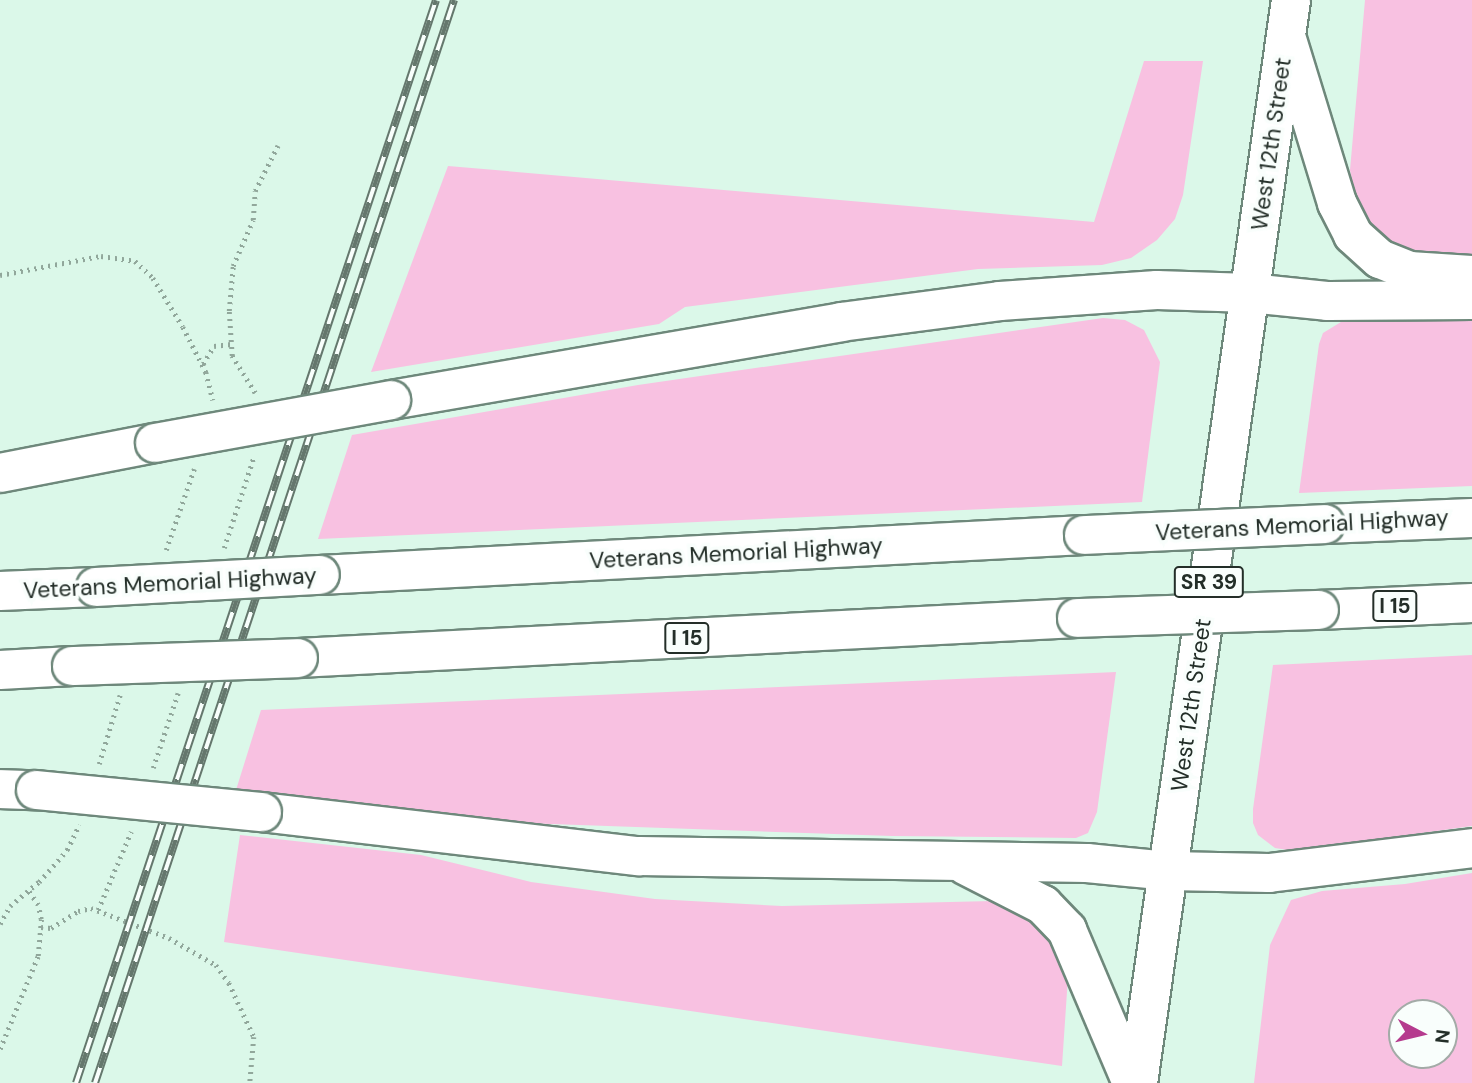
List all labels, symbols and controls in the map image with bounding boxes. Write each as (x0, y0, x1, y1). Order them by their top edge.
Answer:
street label: West 12th Street (1245, 56, 1297, 232)
street label: Veterans Memorial Highway (1155, 504, 1449, 546)
street label: Veterans Memorial Highway (589, 532, 883, 574)
street label: Veterans Memorial Highway (23, 562, 317, 604)
road number: SR 39 (1172, 564, 1246, 600)
road number: I 15 (1372, 588, 1418, 624)
street label: West 12th Street (1165, 617, 1217, 793)
road number: I 15 (664, 620, 710, 656)
north arrow (1388, 999, 1458, 1069)
text: N (1429, 1028, 1456, 1045)

